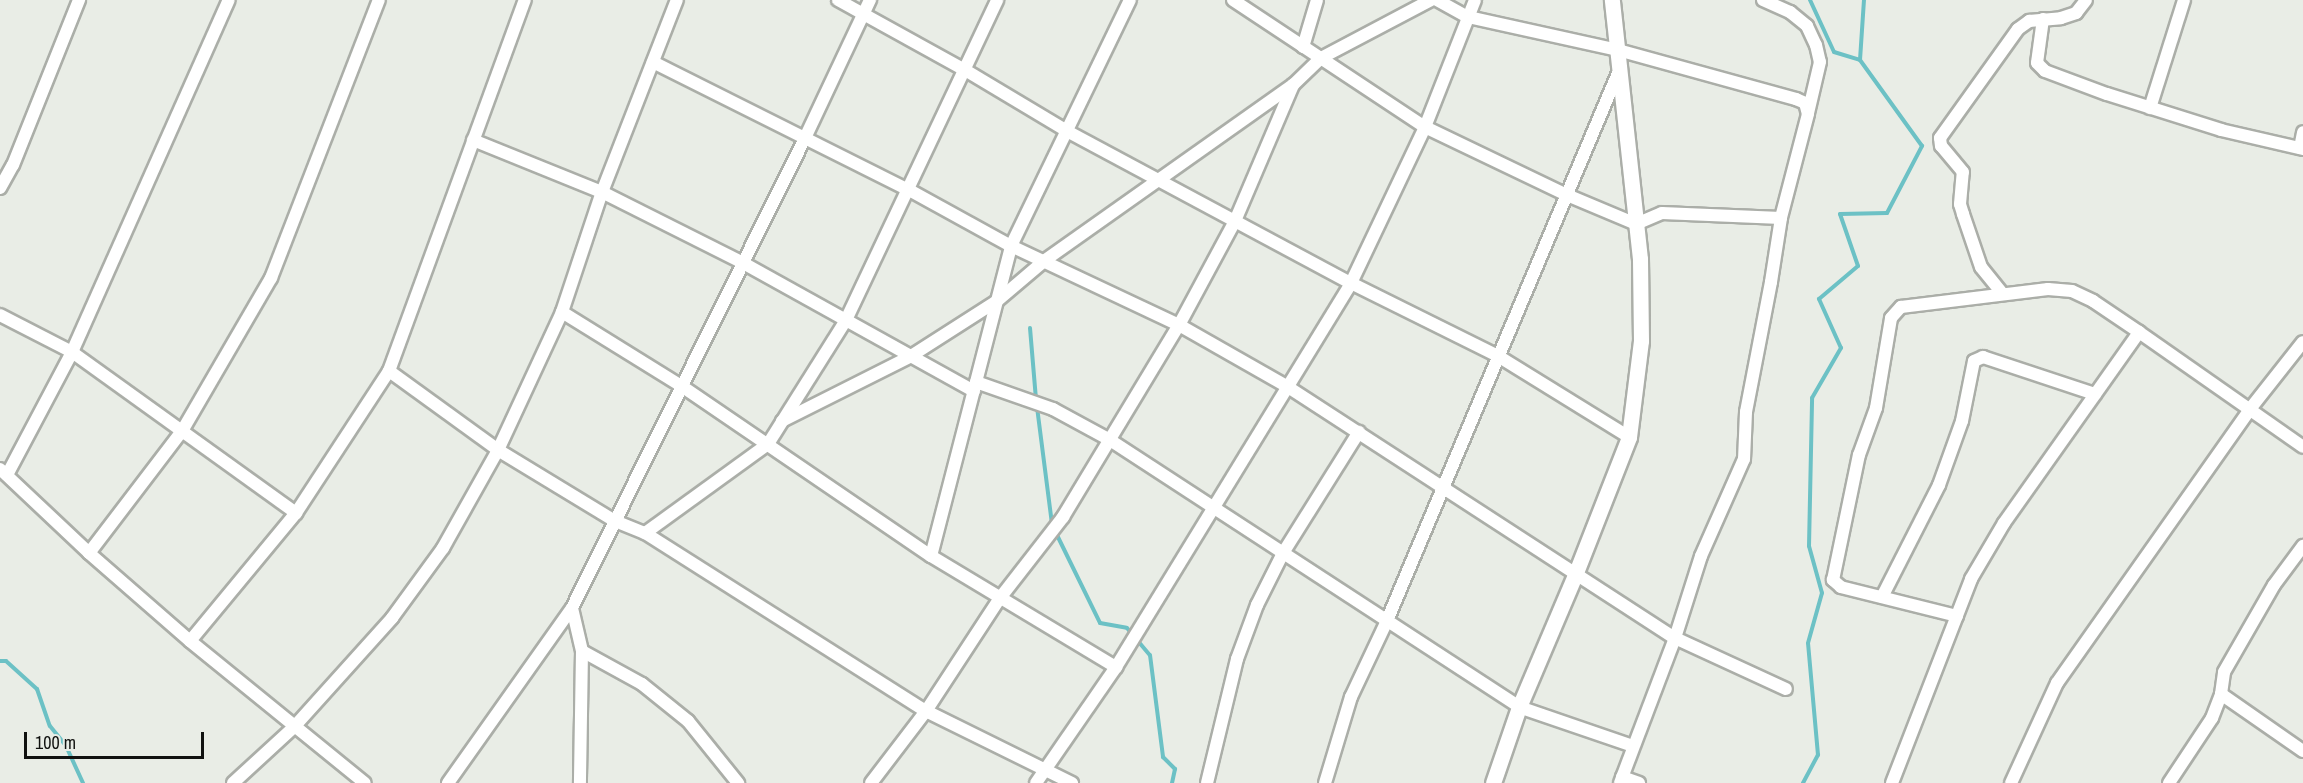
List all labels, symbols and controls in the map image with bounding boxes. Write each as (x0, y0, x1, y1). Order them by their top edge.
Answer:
scale bar (27, 720, 207, 758)
text: 100 m (35, 730, 76, 755)

